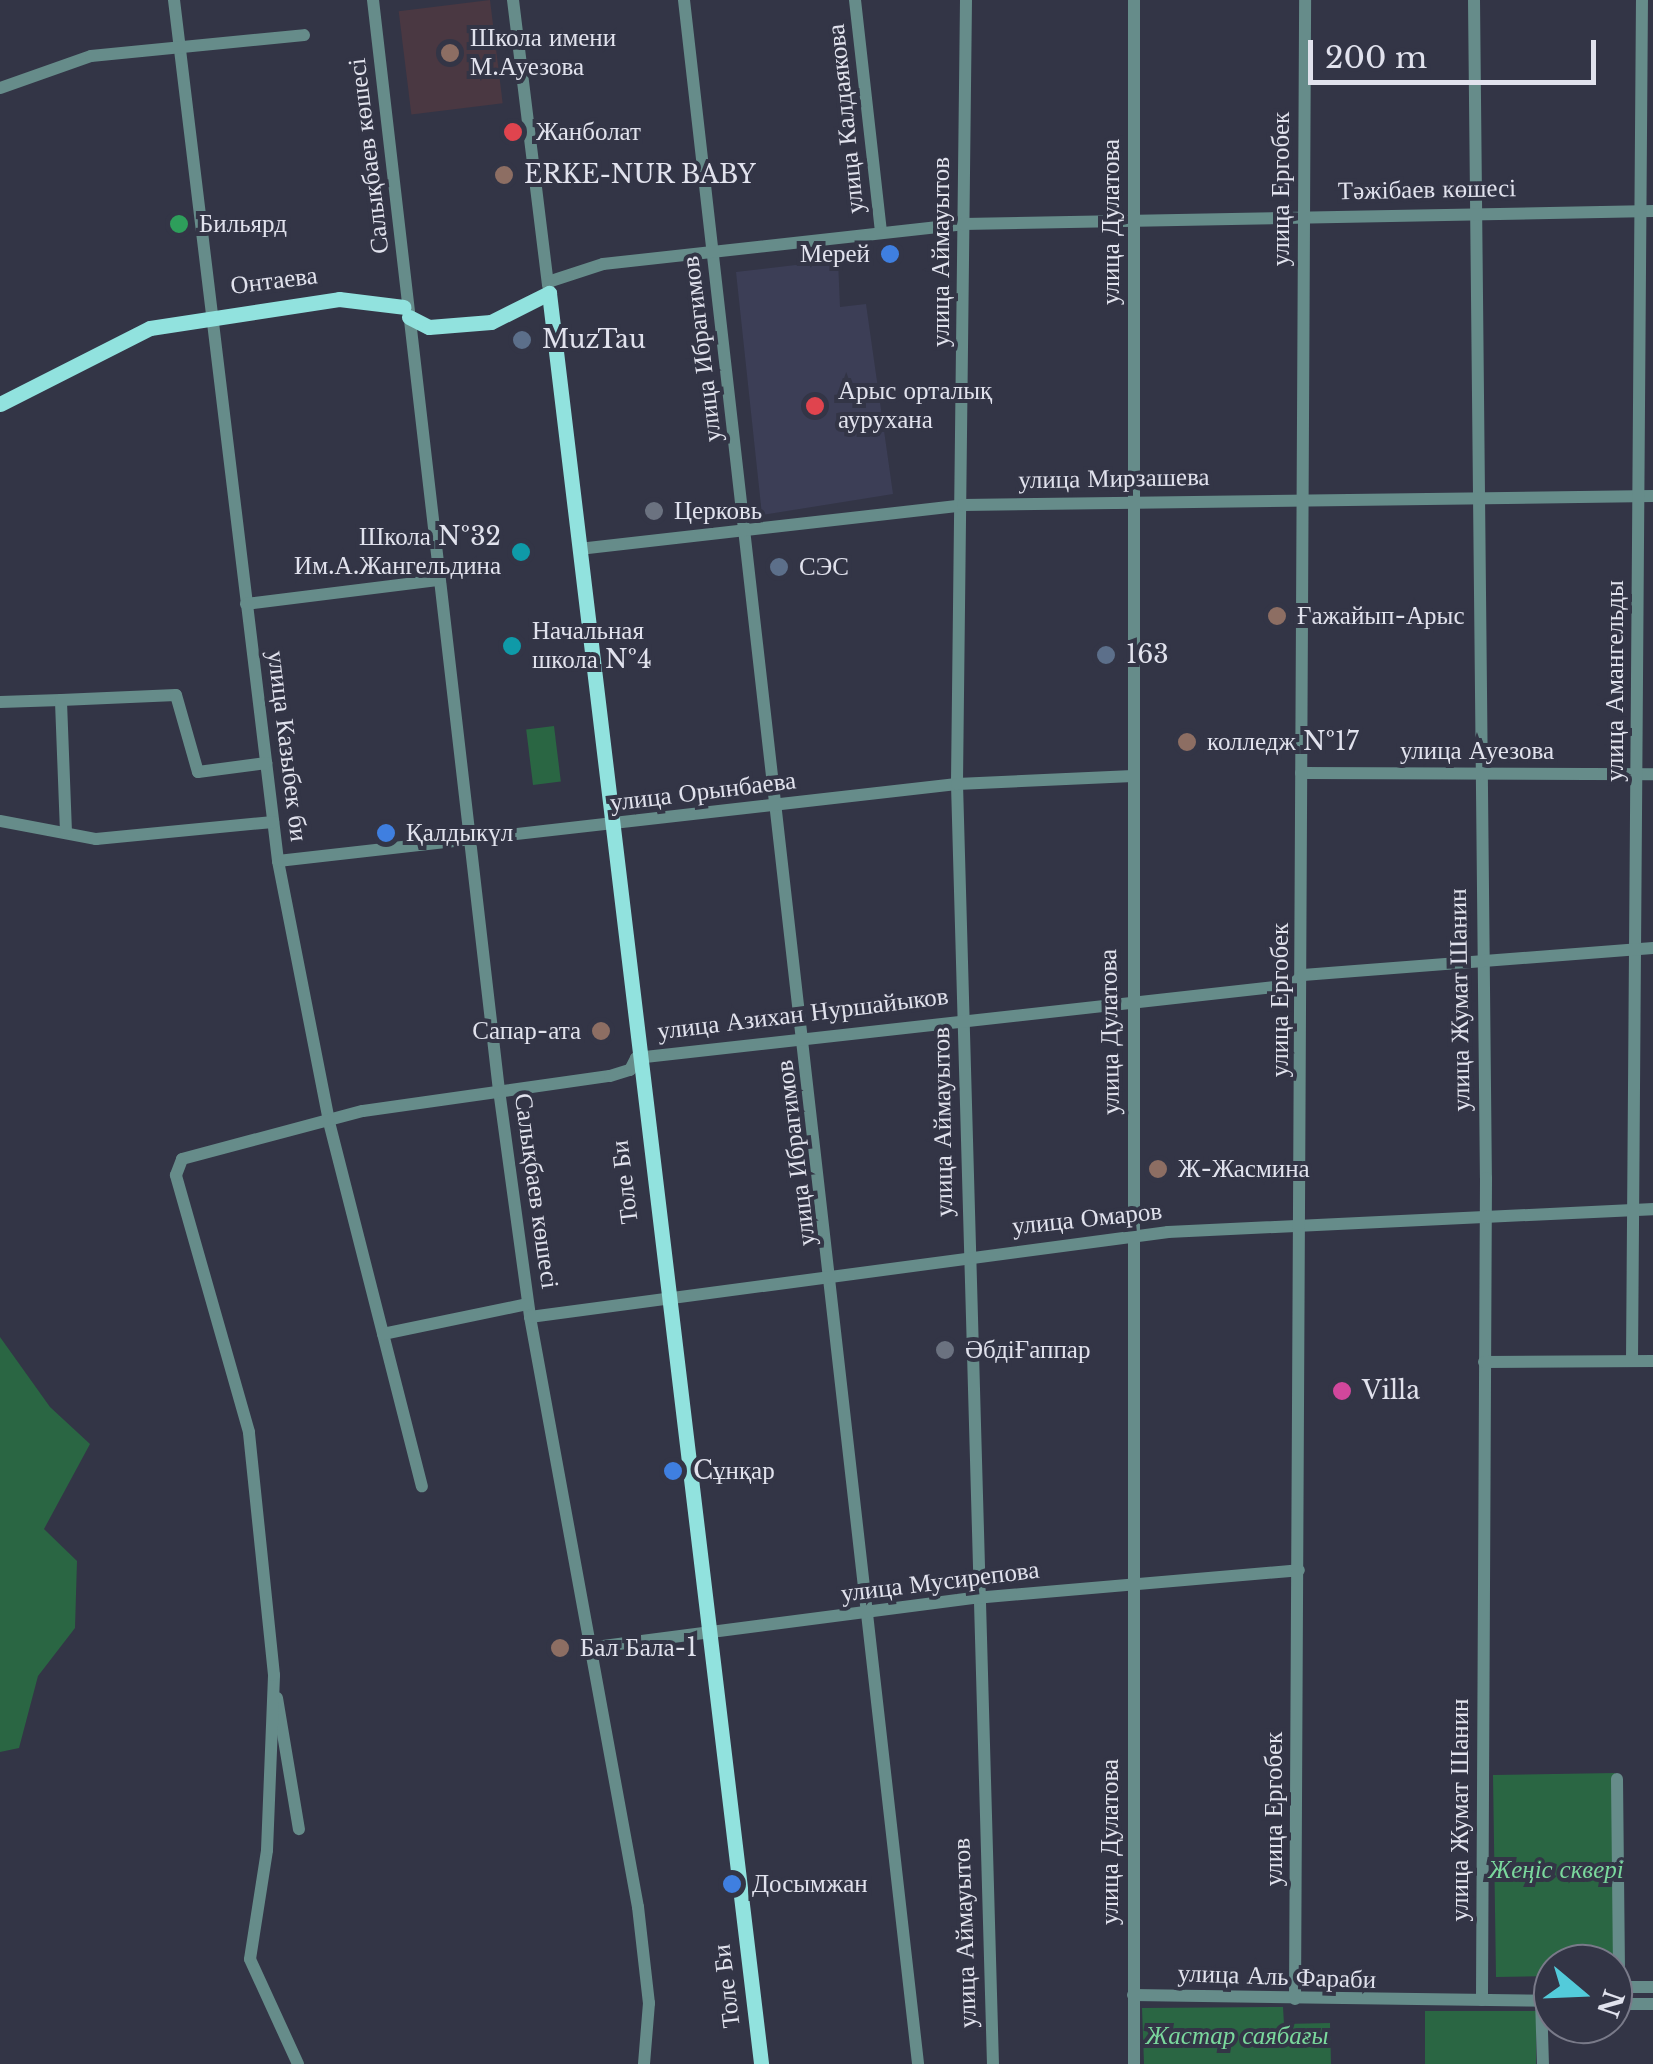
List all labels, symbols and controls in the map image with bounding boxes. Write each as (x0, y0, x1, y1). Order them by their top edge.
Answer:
scale bar (1313, 20, 1600, 82)
street label: улица Калдаякова (821, 23, 871, 215)
place label: Школа имени М.Ауезова (470, 24, 616, 83)
text: 200 m (1325, 39, 1427, 76)
marker: Школа имени М.Ауезова (439, 42, 461, 64)
street label: Салықбаев көшесі (342, 56, 396, 256)
street label: улица Ергобек (1266, 112, 1296, 266)
place label: Жанболат (536, 117, 641, 147)
marker: Жанболат (500, 119, 526, 145)
street label: улица Дулатова (1096, 139, 1126, 305)
street label: улица Аймауытов (926, 157, 956, 347)
place label: ERKE-NUR BABY (524, 160, 757, 190)
marker: ERKE-NUR BABY (493, 164, 515, 186)
street label: Тәжібаев көшесі (1338, 173, 1516, 207)
place label: Бильярд (199, 209, 287, 239)
marker: Бильярд (168, 213, 190, 235)
place label: Мерей (800, 239, 870, 269)
marker: Мерей (879, 243, 901, 265)
street label: улица Ибрагимов (676, 254, 728, 444)
street label: Онтаева (229, 261, 319, 301)
place label: MuzTau (542, 325, 646, 355)
marker: MuzTau (511, 329, 533, 351)
place label: Арыс орталық аурухана (838, 377, 992, 436)
marker: Арыс орталық аурухана (802, 393, 828, 419)
street label: улица Мирзашева (1018, 462, 1210, 496)
place label: Церковь (674, 496, 762, 526)
marker: Церковь (643, 500, 665, 522)
place label: Школа №32 Им.А.Жангельдина (294, 523, 501, 582)
marker: Школа №32 Им.А.Жангельдина (510, 541, 532, 563)
place label: СЭС (799, 552, 849, 582)
marker: СЭС (768, 556, 790, 578)
street label: улица Амангельды (1600, 580, 1630, 782)
place label: Ғажайып-Арыс (1297, 601, 1464, 631)
marker: Ғажайып-Арыс (1266, 605, 1288, 627)
place label: Начальная школа №4 (532, 617, 652, 676)
marker: Начальная школа №4 (501, 635, 523, 657)
place label: 163 (1126, 640, 1169, 670)
marker: 163 (1095, 644, 1117, 666)
street label: улица Казыбек би (260, 649, 314, 843)
place label: колледж №17 (1207, 727, 1359, 757)
marker: колледж №17 (1176, 731, 1198, 753)
street label: улица Ауезова (1400, 736, 1554, 766)
street label: улица Орынбаева (608, 766, 798, 818)
place label: Қалдыкүл (406, 818, 513, 848)
marker: Қалдыкүл (375, 822, 397, 844)
street label: улица Жумат Шанин (1443, 888, 1477, 1112)
street label: улица Ергобек (1265, 923, 1295, 1077)
street label: улица Дулатова (1094, 949, 1126, 1115)
street label: улица Азихан Нуршайыков (656, 981, 950, 1047)
place label: Сапар-ата (472, 1016, 581, 1046)
marker: Сапар-ата (590, 1020, 612, 1042)
street label: улица Аймауытов (926, 1027, 960, 1217)
street label: улица Ибрагимов (770, 1058, 822, 1248)
street label: Салықбаев көшесі (507, 1091, 565, 1291)
street label: Толе Би (605, 1138, 645, 1226)
place label: Ж-Жасмина (1178, 1154, 1310, 1184)
marker: Ж-Жасмина (1147, 1158, 1169, 1180)
street label: улица Омаров (1011, 1196, 1163, 1242)
place label: ӘбдіҒаппар (965, 1335, 1090, 1365)
marker: ӘбдіҒаппар (934, 1339, 956, 1361)
place label: Villa (1362, 1376, 1420, 1406)
marker: Villa (1331, 1380, 1353, 1402)
place label: Cұнқар (693, 1456, 775, 1486)
marker: Cұнқар (662, 1460, 684, 1482)
street label: улица Мусирепова (839, 1555, 1041, 1609)
place label: Бал Бала-1 (580, 1633, 697, 1663)
marker: Бал Бала-1 (549, 1637, 571, 1659)
street label: улица Жумат Шанин (1445, 1699, 1475, 1921)
street label: улица Ергобек (1259, 1732, 1289, 1886)
street label: улица Дулатова (1095, 1759, 1125, 1925)
street label: улица Аймауытов (947, 1838, 983, 2028)
park label: Жеңіс сквері (1488, 1855, 1624, 1885)
place label: Досымжан (752, 1869, 868, 1899)
marker: Досымжан (721, 1873, 743, 1895)
street label: Толе Би (707, 1942, 747, 2030)
north arrow (1533, 1944, 1633, 2044)
street label: улица Аль Фараби (1177, 1959, 1377, 1995)
text: N (1589, 1985, 1631, 2021)
park label: Жастар саябағы (1145, 2021, 1329, 2051)

